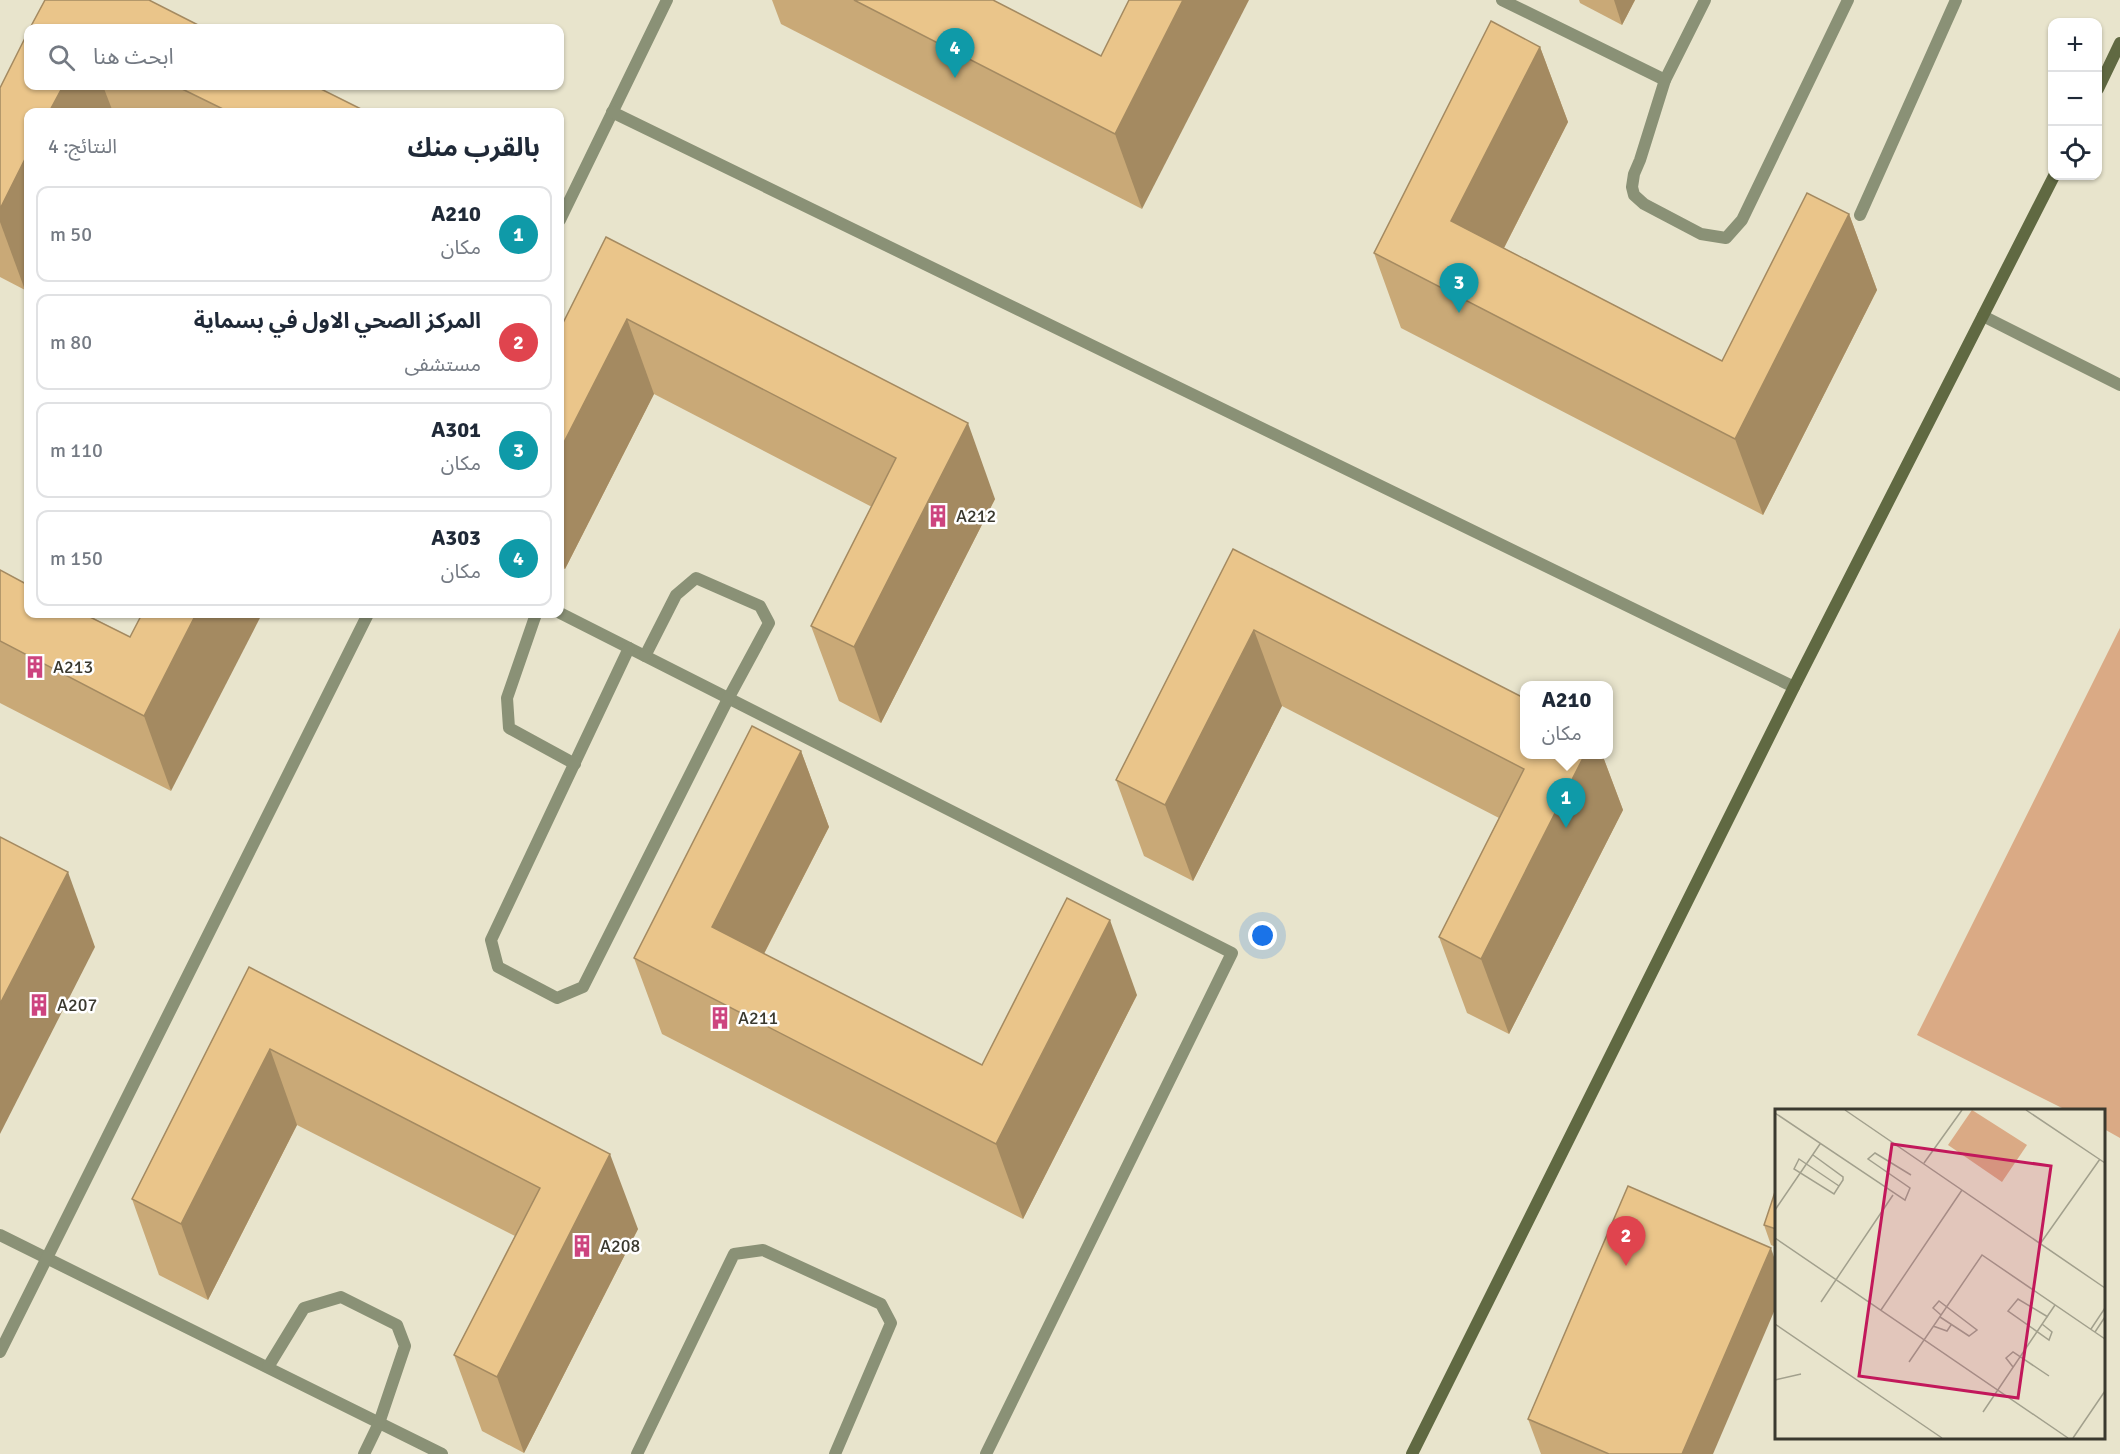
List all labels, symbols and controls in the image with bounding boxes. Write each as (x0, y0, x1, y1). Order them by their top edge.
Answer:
map controls (2048, 18, 2102, 180)
button: + (2048, 18, 2102, 72)
search box (24, 24, 564, 90)
pin: 4 (936, 28, 974, 78)
icon: search (45, 41, 78, 74)
text: ابحث هنا (93, 43, 174, 70)
button: − (2048, 72, 2102, 126)
button: locate (2048, 126, 2102, 180)
text: بالقرب منك (408, 132, 540, 164)
text: النتائج: 4 (48, 134, 117, 159)
text: A210 (431, 200, 481, 227)
text: 50 m (50, 222, 92, 247)
text: 1 (513, 222, 524, 247)
text: مكان (441, 235, 481, 260)
pin: 3 (1440, 264, 1478, 313)
text: المركز الصحي الاول في بسماية (194, 307, 481, 334)
text: 80 m (50, 330, 92, 355)
text: 2 (513, 330, 524, 355)
text: مستشفى (404, 352, 481, 377)
text: A301 (431, 416, 481, 443)
text: 110 m (50, 438, 103, 463)
text: 3 (513, 438, 524, 463)
text: مكان (441, 451, 481, 476)
building icon: A212 (925, 503, 951, 529)
place label: A212 (956, 505, 996, 527)
text: A303 (431, 524, 481, 551)
text: 150 m (50, 546, 103, 571)
text: 4 (513, 546, 524, 571)
text: مكان (441, 559, 481, 584)
building icon: A213 (22, 654, 48, 680)
place label: A213 (53, 656, 93, 678)
popup (1520, 681, 1613, 759)
text: A210 (1542, 686, 1591, 713)
text: مكان (1542, 721, 1582, 746)
pin: 1 (1546, 778, 1586, 828)
your location (1248, 921, 1277, 950)
building icon: A207 (26, 992, 52, 1018)
place label: A207 (57, 994, 97, 1016)
building icon: A211 (707, 1005, 733, 1031)
place label: A211 (738, 1007, 778, 1029)
inset map (1775, 1109, 2105, 1439)
pin: 2 (1606, 1216, 1646, 1266)
building icon: A208 (569, 1233, 595, 1259)
place label: A208 (600, 1235, 640, 1257)

